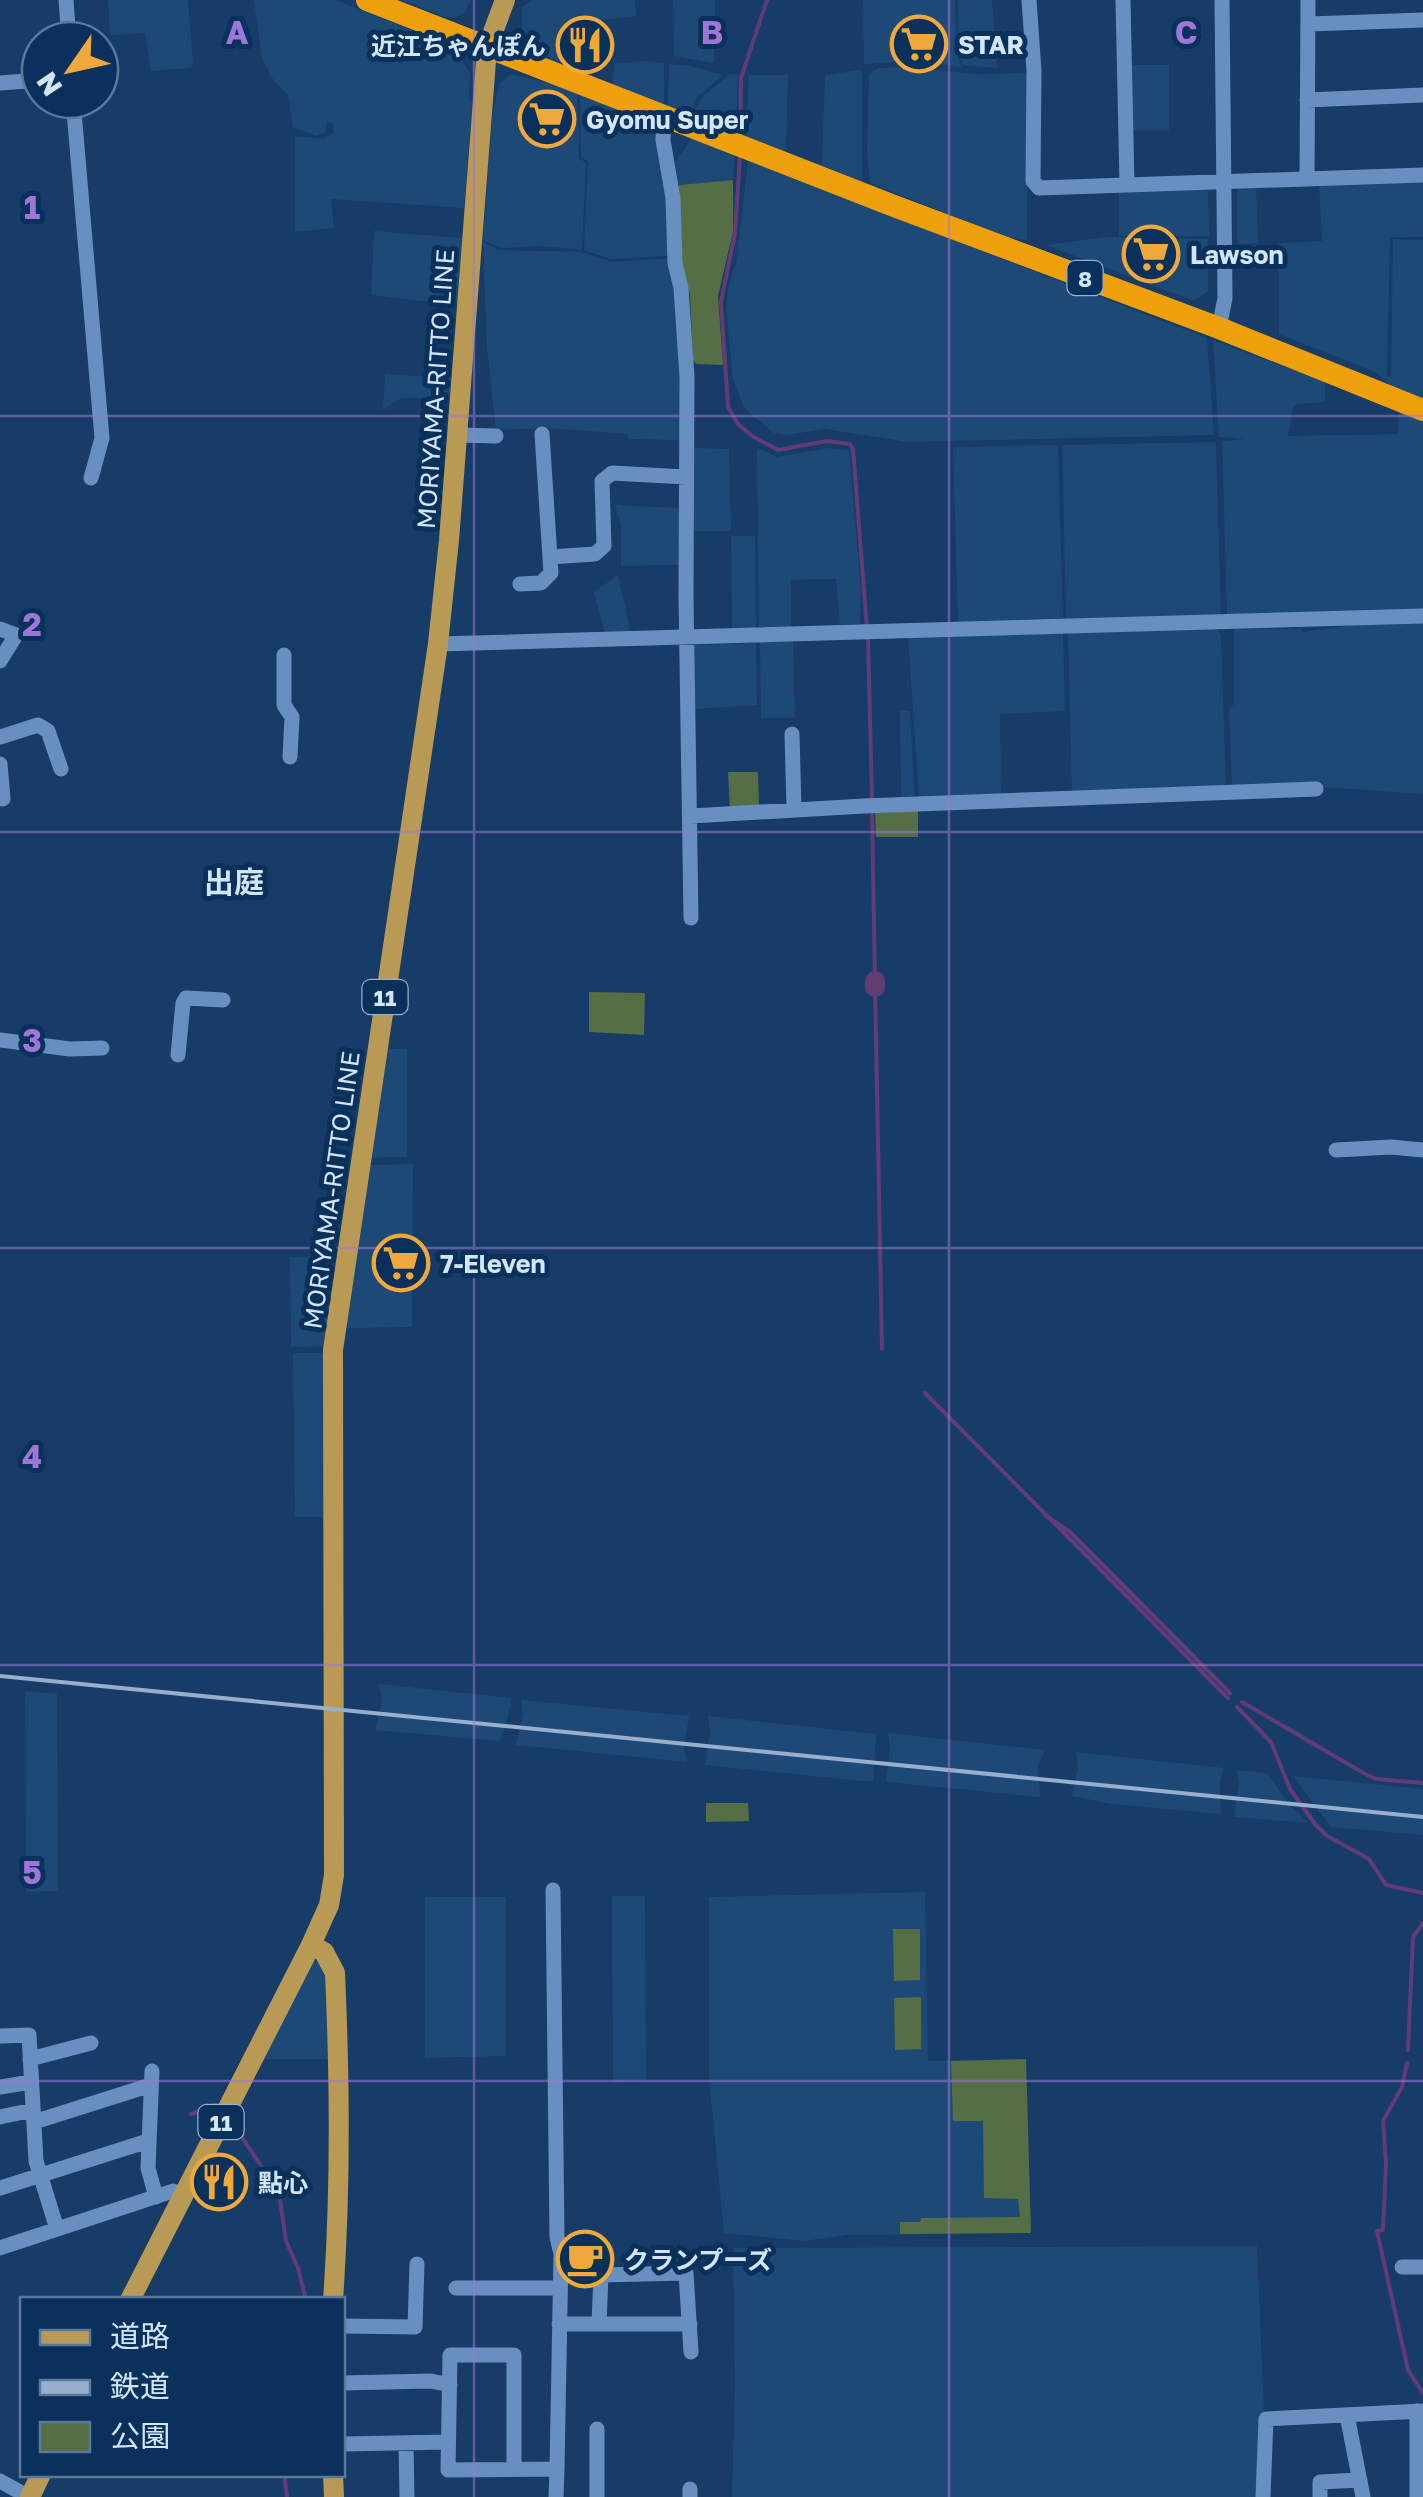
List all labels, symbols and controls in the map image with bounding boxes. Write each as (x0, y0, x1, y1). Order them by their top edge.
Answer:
text: A (226, 13, 249, 51)
text: B (701, 13, 723, 51)
text: C (1175, 13, 1197, 51)
supermarket icon: STAR (889, 14, 949, 74)
restaurant icon: 近江ちゃんぽん (555, 15, 615, 75)
north arrow (20, 20, 120, 120)
place label: STAR (958, 29, 1024, 60)
place label: 近江ちゃんぽん (371, 30, 546, 61)
text: N (29, 66, 68, 102)
supermarket icon: Gyomu Super (517, 89, 577, 149)
place label: Gyomu Super (586, 104, 749, 135)
text: 1 (24, 188, 40, 226)
supermarket icon: Lawson (1121, 224, 1181, 284)
place label: Lawson (1190, 239, 1284, 270)
street label: MORIYAMA-RITTO LINE (410, 248, 460, 530)
road number: 8 (1068, 261, 1102, 295)
text: 2 (22, 605, 42, 643)
district label: 出庭 (204, 864, 264, 900)
road number: 11 (362, 980, 408, 1014)
text: 3 (22, 1021, 42, 1059)
street label: MORIYAMA-RITTO LINE (296, 1049, 366, 1331)
supermarket icon: 7-Eleven (371, 1233, 431, 1293)
place label: 7-Eleven (440, 1248, 546, 1279)
text: 4 (22, 1437, 42, 1475)
text: 5 (22, 1853, 42, 1891)
road number: 11 (198, 2105, 244, 2139)
restaurant icon: 點心 (189, 2152, 249, 2212)
place label: 點心 (258, 2167, 308, 2198)
cafe icon: クランプーズ (555, 2229, 615, 2289)
place label: クランプーズ (624, 2244, 772, 2275)
legend (20, 2297, 345, 2477)
text: 道路 (110, 2318, 170, 2354)
text: 鉄道 (110, 2368, 170, 2404)
text: 公園 (110, 2418, 170, 2454)

